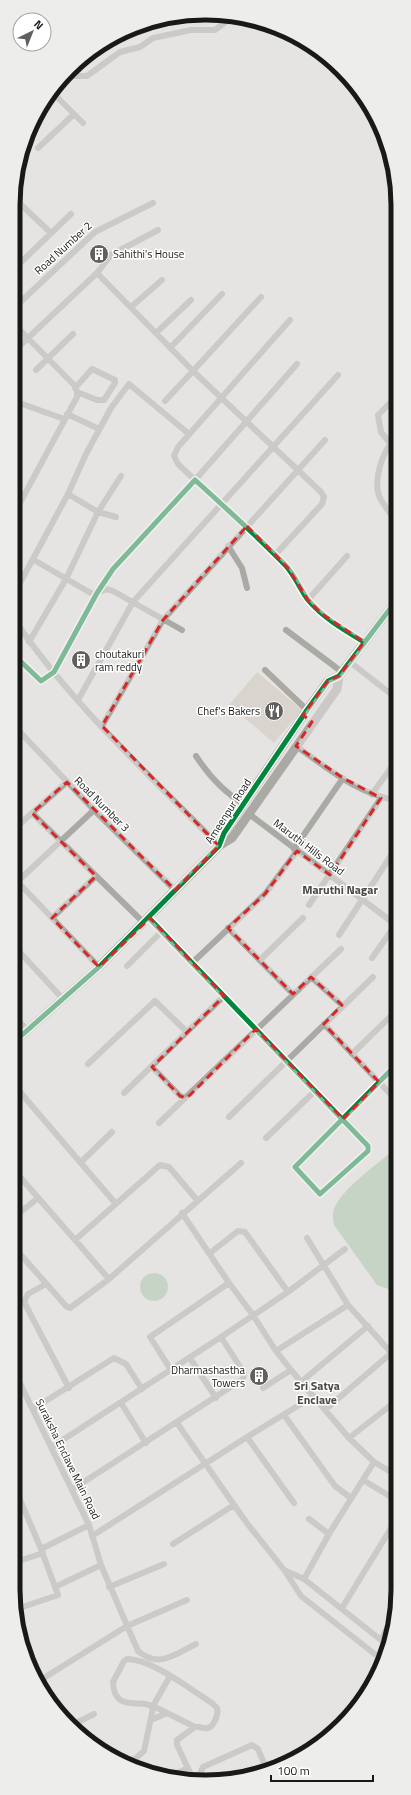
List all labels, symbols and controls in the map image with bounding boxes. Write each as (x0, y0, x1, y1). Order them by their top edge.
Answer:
north arrow (12, 12, 52, 52)
text: N (31, 16, 47, 33)
street label: Road Number 2 (31, 218, 95, 278)
building icon: Sahithi's House (88, 243, 110, 265)
place label: Sahithi's House (113, 246, 185, 262)
place label: choutakuri ram reddy (95, 646, 144, 675)
building icon: choutakuri ram reddy (70, 649, 92, 671)
restaurant icon: Chef's Bakers (263, 700, 285, 722)
place label: Chef's Bakers (197, 703, 260, 719)
street label: Road Number 3 (71, 773, 133, 835)
street label: Ameenpur Road (201, 775, 255, 847)
street label: Maruthi Hills Road (270, 815, 348, 879)
district label: Maruthi Nagar (302, 880, 378, 899)
place label: Dharmashastha Towers (171, 1362, 245, 1391)
building icon: Dharmashastha Towers (248, 1365, 270, 1387)
district label: Sri Satya Enclave (294, 1376, 340, 1409)
street label: Suraksha Enclave Main Road (32, 1396, 104, 1522)
scale bar (271, 1757, 373, 1783)
text: 100 m (277, 1761, 310, 1780)

